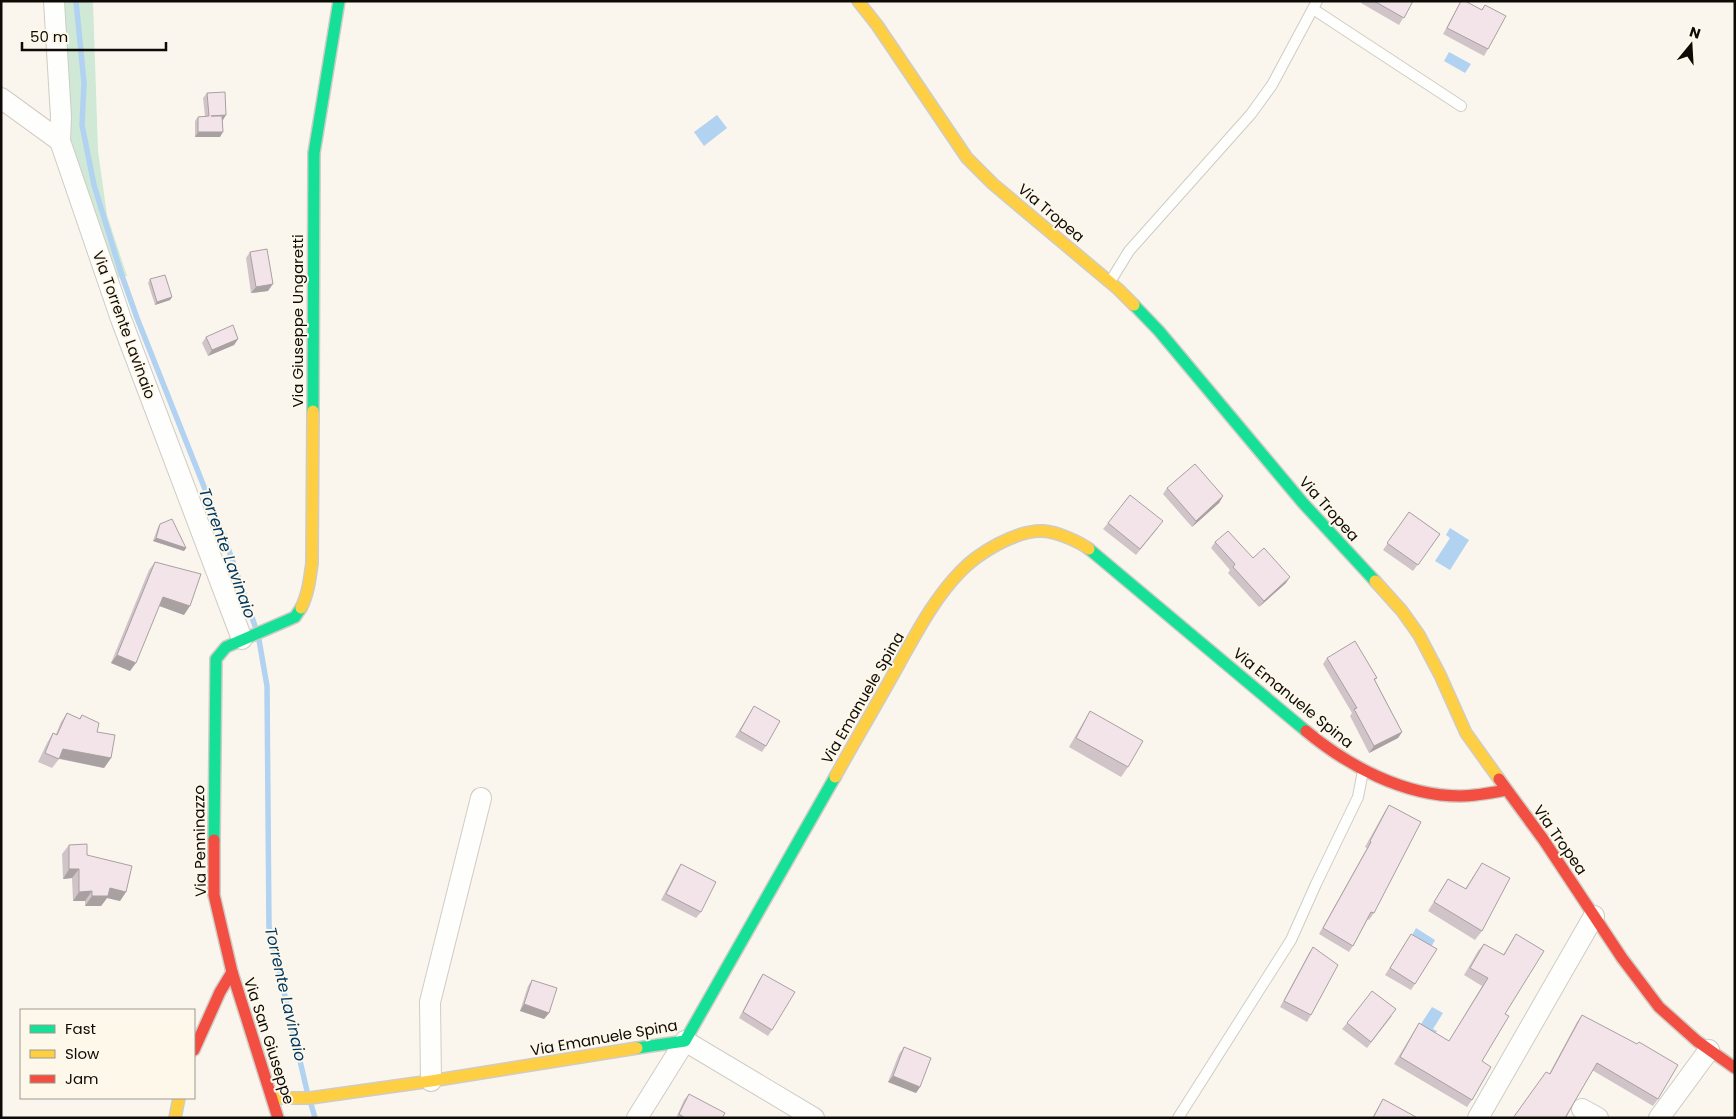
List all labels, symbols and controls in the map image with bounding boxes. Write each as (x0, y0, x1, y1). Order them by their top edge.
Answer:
scale bar (22, 20, 166, 52)
north arrow (1666, 20, 1716, 70)
text: N (1687, 21, 1703, 44)
text: 50 m (30, 26, 68, 47)
street label: Via Tropea (1014, 179, 1089, 247)
street label: Via Giuseppe Ungaretti (287, 234, 308, 408)
street label: Via Torrente Lavinaio (88, 248, 161, 402)
street label: Via Tropea (1295, 472, 1364, 546)
water label: Torrente Lavinaio (193, 485, 262, 622)
street label: Via Emanuele Spina (816, 628, 909, 768)
street label: Via Emanuele Spina (1229, 643, 1358, 753)
street label: Via Penninazzo (188, 785, 211, 897)
street label: Via Tropea (1529, 801, 1592, 879)
water label: Torrente Lavinaio (259, 925, 312, 1064)
street label: Via San Giuseppe (239, 975, 300, 1107)
legend (20, 1009, 195, 1099)
street label: Via Emanuele Spina (529, 1014, 679, 1061)
text: Fast (65, 1018, 96, 1039)
text: Slow (65, 1043, 100, 1064)
text: Jam (65, 1068, 99, 1089)

